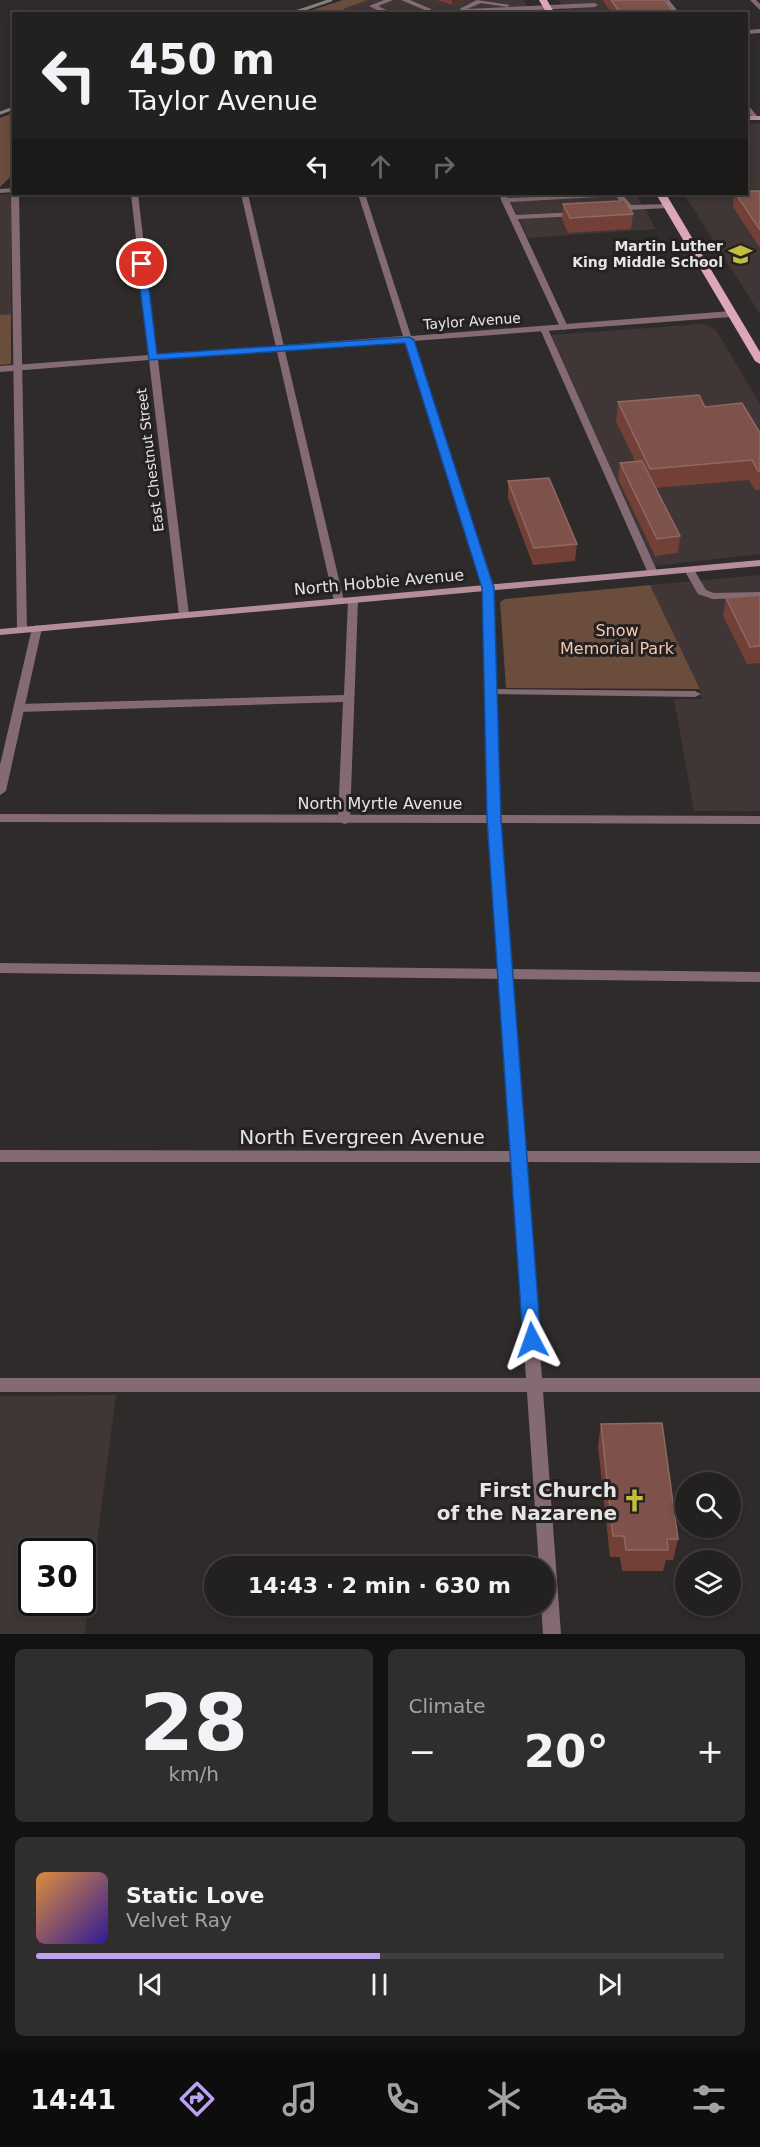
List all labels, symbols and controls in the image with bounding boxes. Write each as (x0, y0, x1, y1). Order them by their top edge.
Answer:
text: 450 m (129, 35, 275, 84)
icon: left (30, 36, 108, 114)
text: Taylor Avenue (129, 85, 318, 116)
icon: left (301, 150, 334, 183)
icon: ahead (364, 150, 397, 183)
icon: right (427, 150, 460, 183)
pin (116, 238, 167, 289)
place label: Martin Luther King Middle School (572, 238, 723, 270)
school or university icon: Martin Luther King Middle School (728, 241, 754, 267)
icon: arrive (125, 247, 158, 280)
street label: Taylor Avenue (422, 310, 521, 332)
street label: East Chestnut Street (133, 387, 167, 533)
street label: North Hobbie Avenue (293, 565, 465, 599)
park label: Snow Memorial Park (560, 621, 675, 658)
street label: North Myrtle Avenue (298, 794, 462, 813)
street label: North Evergreen Avenue (239, 1125, 485, 1149)
position arrow (500, 1308, 564, 1372)
map controls (675, 1472, 741, 1616)
button: search (675, 1472, 741, 1538)
place label: First Church of the Nazarene (437, 1478, 617, 1525)
church icon: First Church of the Nazarene (622, 1488, 648, 1514)
speed limit sign: 30 (18, 1538, 96, 1616)
button: layers (675, 1550, 741, 1616)
text: 14:43 · 2 min · 630 m (248, 1573, 511, 1598)
text: 28 (139, 1678, 248, 1768)
text: Climate (409, 1694, 485, 1718)
text: 20° (524, 1725, 609, 1778)
text: − (409, 1732, 436, 1771)
text: + (696, 1732, 724, 1771)
text: km/h (169, 1762, 219, 1786)
text: Static Love (126, 1883, 264, 1908)
text: Velvet Ray (126, 1908, 232, 1932)
icon: previous (134, 1968, 167, 2001)
icon: pause (363, 1968, 396, 2001)
icon: next (593, 1968, 626, 2001)
icon: directions (176, 2078, 218, 2120)
icon: music (279, 2078, 321, 2120)
icon: phone (381, 2078, 423, 2120)
icon: climate (483, 2078, 525, 2120)
icon: car (586, 2078, 628, 2120)
icon: filters (688, 2078, 730, 2120)
text: 14:41 (30, 2084, 116, 2115)

